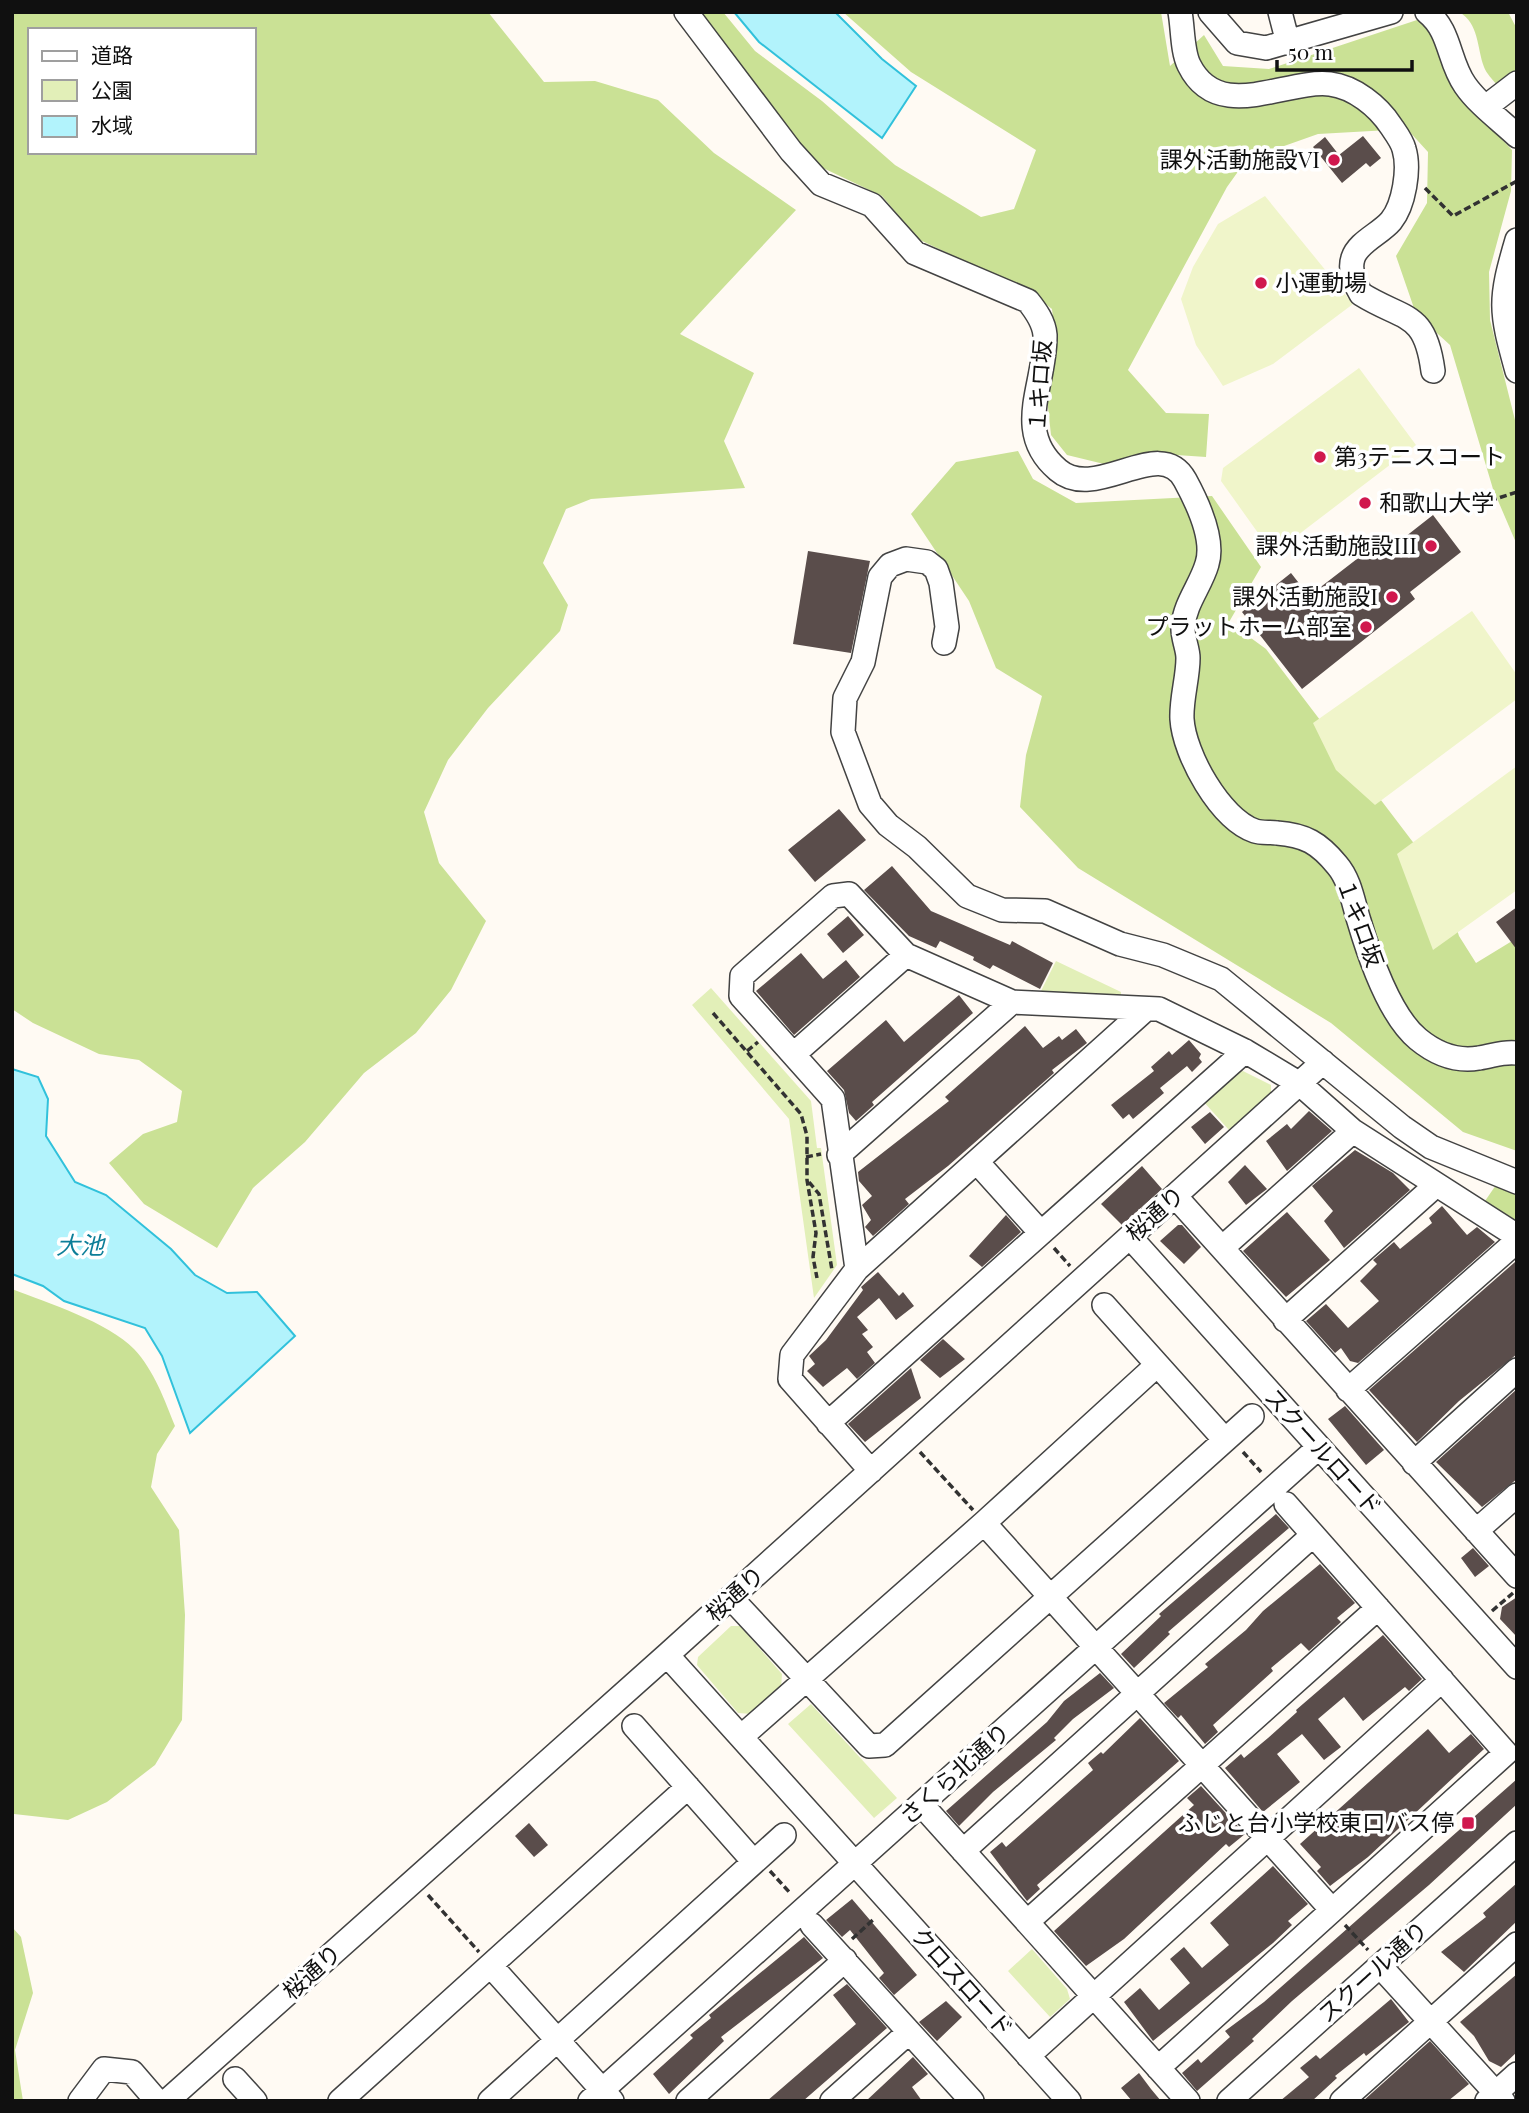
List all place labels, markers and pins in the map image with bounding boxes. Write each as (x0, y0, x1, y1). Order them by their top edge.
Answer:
place label: 課外活動施設VI (1160, 143, 1320, 174)
marker: 課外活動施設VI (1326, 152, 1342, 168)
place label: 小運動場 (1275, 266, 1367, 297)
marker: 小運動場 (1253, 275, 1269, 291)
place label: 第3テニスコート (1334, 440, 1505, 471)
marker: 第3テニスコート (1312, 449, 1328, 465)
place label: 和歌山大学 (1379, 486, 1494, 517)
marker: 和歌山大学 (1357, 495, 1373, 511)
place label: 課外活動施設III (1256, 529, 1417, 560)
marker: 課外活動施設III (1423, 538, 1439, 554)
place label: 課外活動施設I (1232, 580, 1378, 611)
marker: 課外活動施設I (1384, 589, 1400, 605)
place label: プラットホーム部室 (1146, 610, 1352, 641)
marker: プラットホーム部室 (1358, 619, 1374, 635)
place label: ふじと台小学校東口バス停 (1178, 1806, 1454, 1837)
marker: ふじと台小学校東口バス停 (1460, 1815, 1476, 1831)

